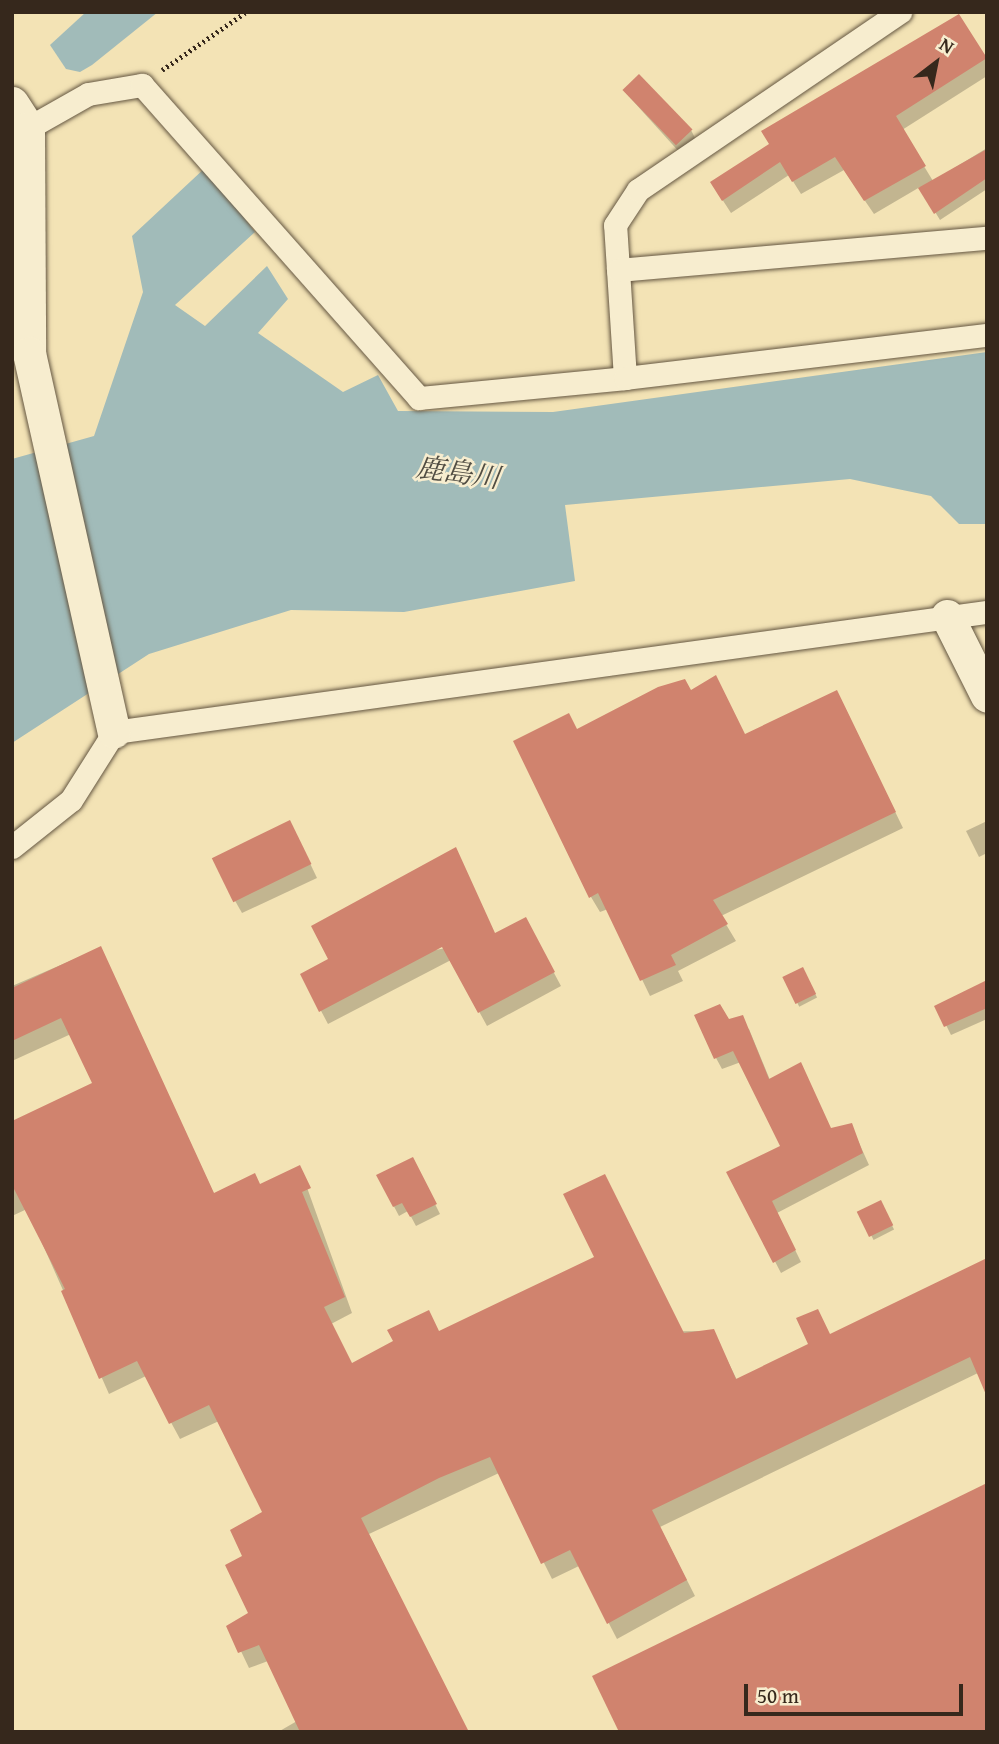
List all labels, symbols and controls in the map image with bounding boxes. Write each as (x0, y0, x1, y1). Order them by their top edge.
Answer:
north arrow (901, 28, 971, 98)
text: N (934, 30, 960, 60)
water label: 鹿島川 (414, 450, 502, 494)
scale bar (747, 1670, 966, 1714)
text: 50 m (757, 1680, 799, 1711)

